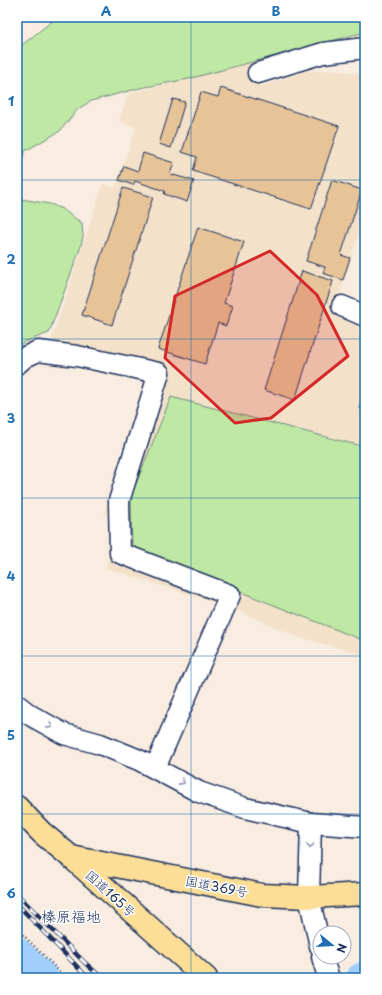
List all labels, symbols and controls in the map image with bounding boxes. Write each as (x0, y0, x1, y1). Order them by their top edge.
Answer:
text: A (101, 1, 111, 20)
text: B (272, 1, 281, 20)
text: 1 (8, 91, 14, 110)
text: 2 (6, 249, 16, 268)
text: 3 (7, 408, 16, 427)
text: 4 (7, 566, 16, 585)
one-way arrow (46, 722, 53, 729)
text: 5 (7, 725, 15, 744)
one-way arrow (178, 778, 185, 785)
one-way arrow (306, 843, 314, 849)
street label: 国道165号 (82, 865, 140, 921)
street label: 国道369号 (184, 871, 250, 901)
text: 6 (6, 883, 16, 902)
district label: 榛原福地 (41, 904, 101, 927)
north arrow (312, 925, 352, 965)
text: N (332, 941, 351, 955)

